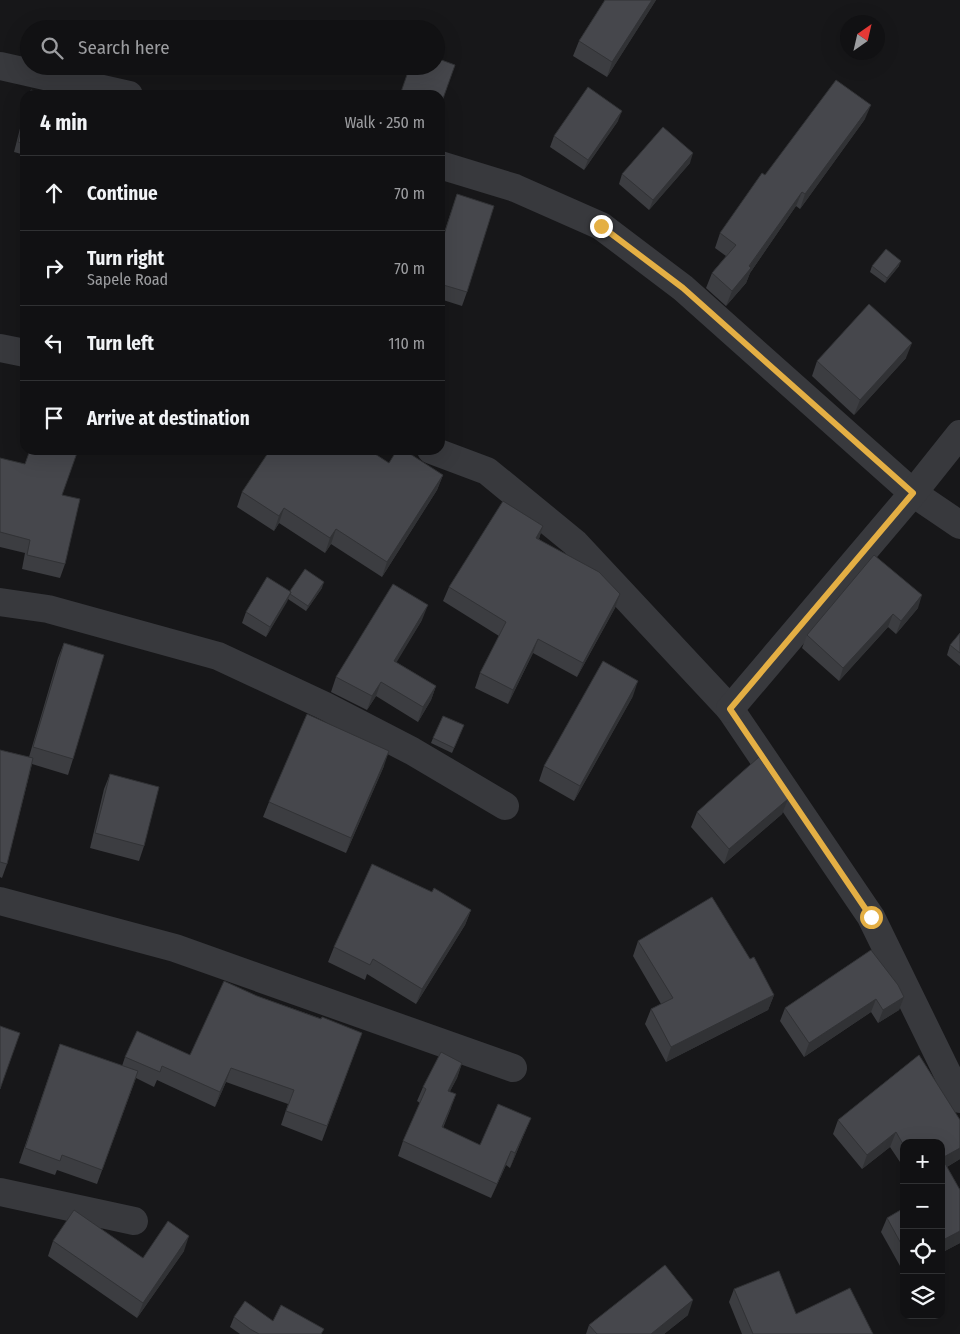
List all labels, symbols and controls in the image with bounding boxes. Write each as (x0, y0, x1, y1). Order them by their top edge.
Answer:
north arrow (840, 15, 885, 60)
search box (20, 20, 445, 75)
icon: search (38, 34, 66, 62)
text: Search here (78, 36, 170, 59)
text: 4 min (40, 110, 88, 136)
text: Walk · 250 m (344, 113, 425, 132)
icon: ahead (40, 179, 68, 207)
text: Continue (87, 182, 158, 205)
text: 70 m (394, 184, 425, 203)
route end (590, 215, 613, 238)
text: Turn right (87, 247, 164, 270)
icon: right (40, 254, 68, 282)
text: 70 m (394, 259, 425, 278)
text: Sapele Road (87, 270, 168, 289)
icon: left (40, 329, 68, 357)
text: Turn left (87, 332, 154, 355)
text: 110 m (388, 334, 425, 353)
icon: arrive (40, 404, 68, 432)
text: Arrive at destination (87, 407, 250, 430)
route start (860, 906, 883, 929)
map controls (900, 1139, 945, 1319)
button: + (900, 1139, 945, 1184)
button: − (900, 1184, 945, 1229)
button: locate (900, 1229, 945, 1274)
button: layers (900, 1274, 945, 1319)

